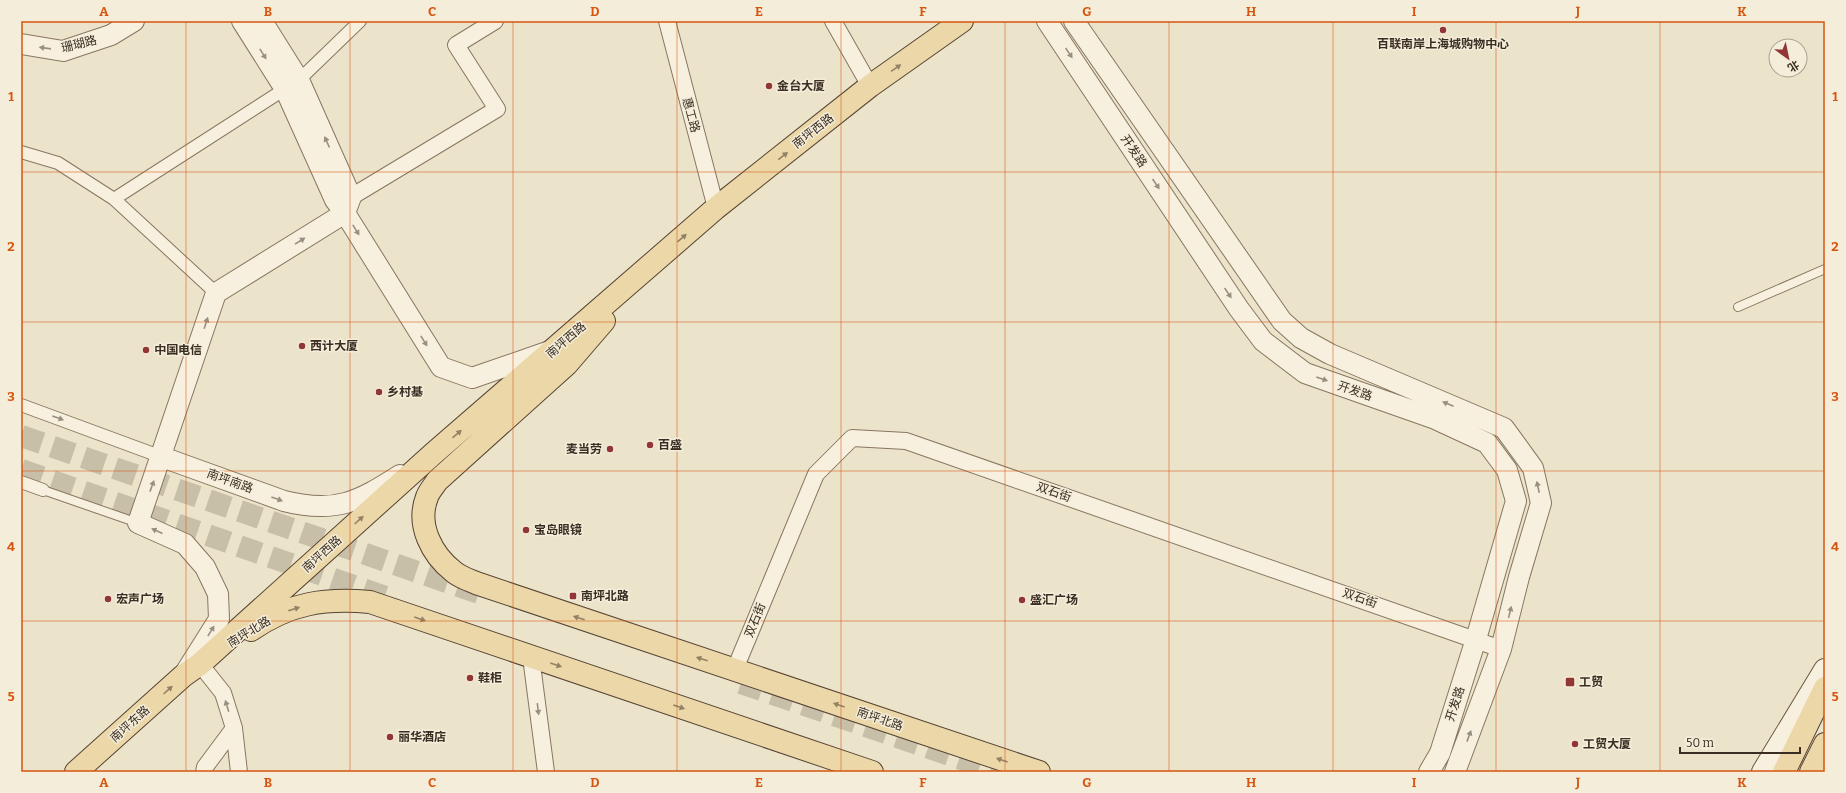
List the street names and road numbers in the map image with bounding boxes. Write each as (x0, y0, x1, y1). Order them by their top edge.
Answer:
street label: 珊瑚路 (60, 33, 98, 55)
street label: 惠工路 (680, 96, 702, 134)
street label: 南坪西路 (790, 111, 836, 151)
street label: 开发路 (1118, 132, 1150, 170)
street label: 南坪西路 (543, 319, 589, 361)
street label: 开发路 (1336, 379, 1374, 403)
street label: 南坪南路 (205, 466, 255, 496)
street label: 双石街 (1035, 480, 1073, 504)
street label: 南坪西路 (299, 533, 345, 575)
street label: 双石街 (1341, 586, 1379, 610)
street label: 双石街 (742, 601, 768, 639)
street label: 南坪北路 (225, 614, 273, 650)
street label: 开发路 (1443, 685, 1467, 723)
street label: 南坪东路 (107, 703, 153, 745)
street label: 南坪北路 (855, 705, 905, 733)

